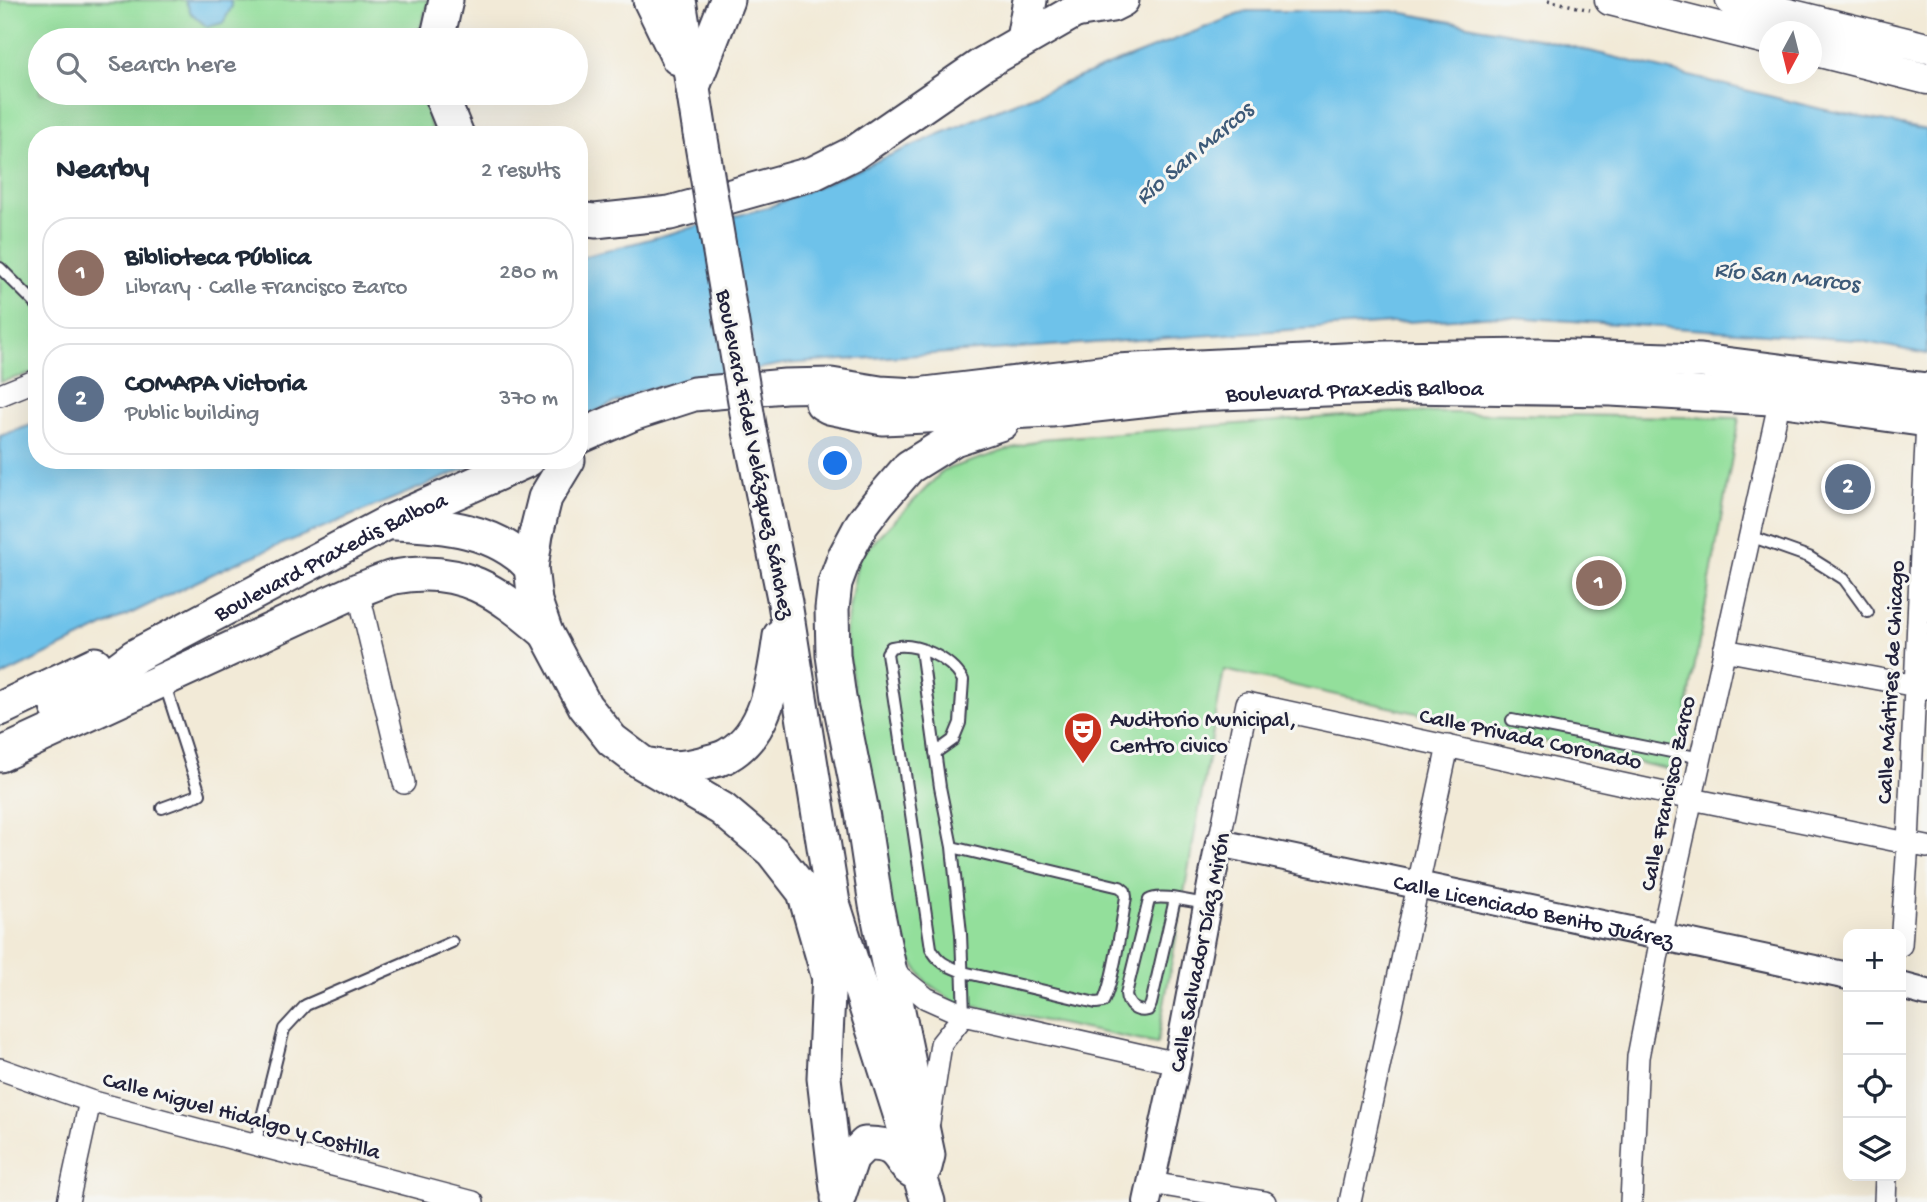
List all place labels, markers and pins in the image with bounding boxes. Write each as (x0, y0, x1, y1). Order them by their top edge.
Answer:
pin: 2 (1825, 461, 1871, 513)
pin: 1 (1576, 557, 1622, 609)
place label: Auditorio Municipal, Centro civico (1110, 708, 1297, 761)
theatre icon: Auditorio Municipal, Centro civico (1062, 710, 1104, 765)

